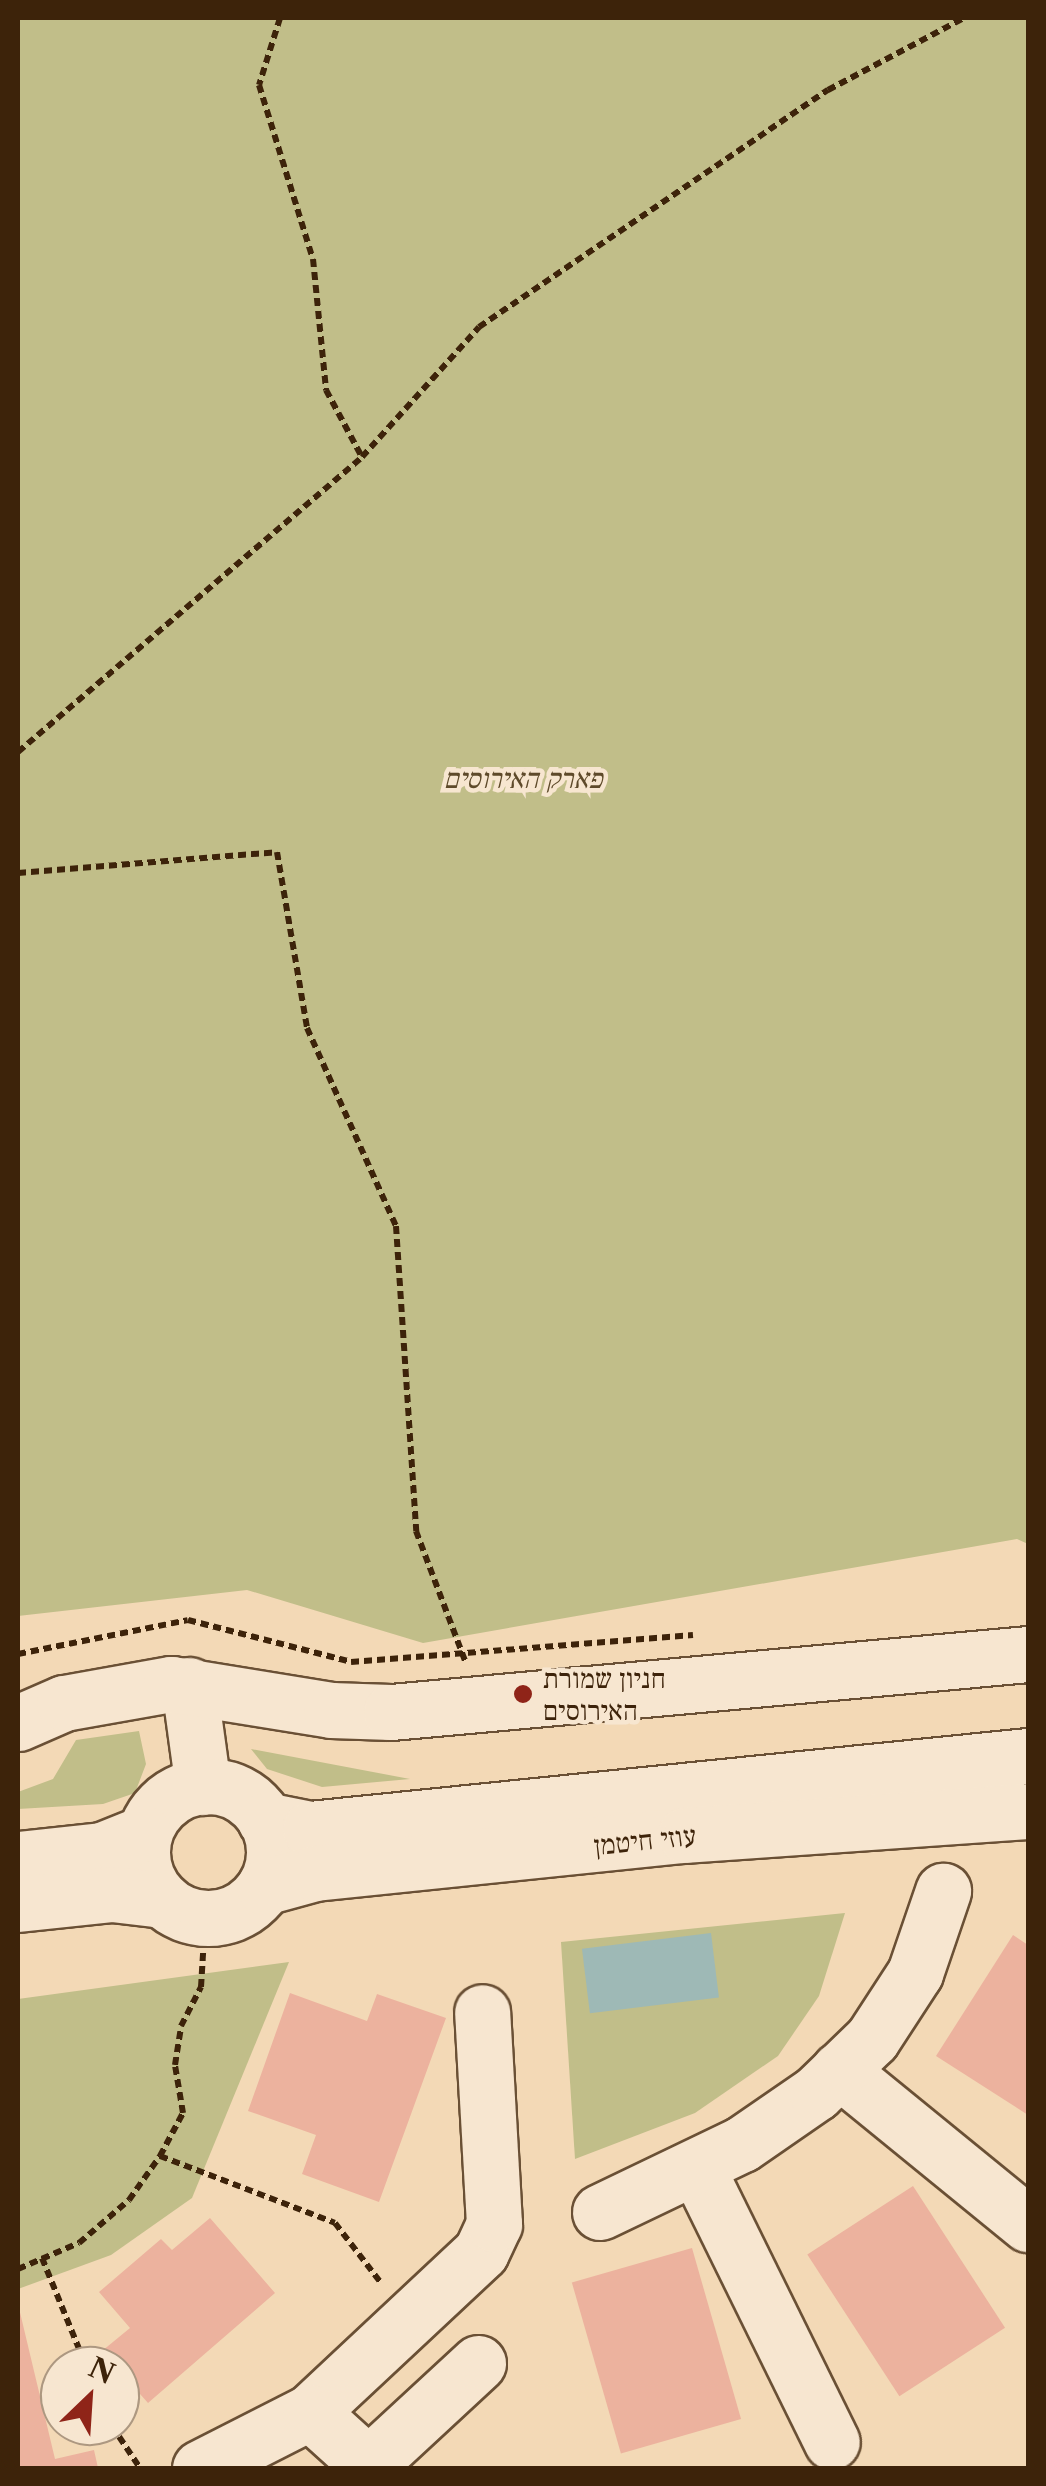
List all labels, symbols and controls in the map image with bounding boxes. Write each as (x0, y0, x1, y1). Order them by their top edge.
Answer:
park label: פארק האירוסים (444, 761, 602, 795)
place label: חניון שמורת האירוסים (543, 1661, 666, 1727)
marker: חניון שמורת האירוסים (512, 1683, 534, 1705)
street label: עוזי חיטמן (592, 1818, 698, 1862)
north arrow (40, 2346, 140, 2446)
text: N (84, 2350, 120, 2391)

